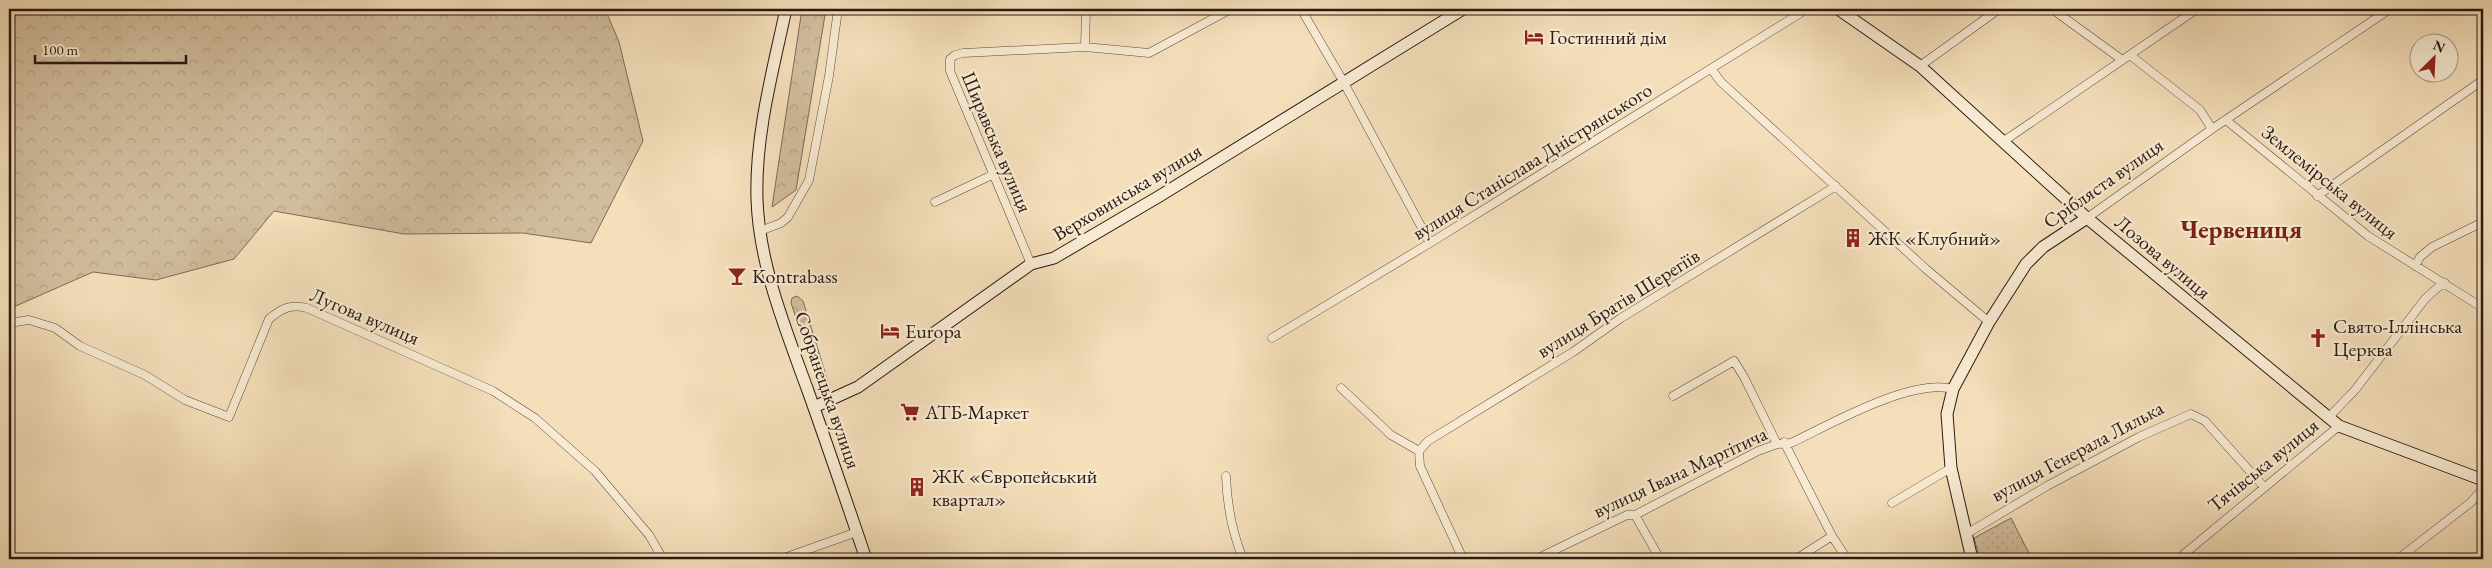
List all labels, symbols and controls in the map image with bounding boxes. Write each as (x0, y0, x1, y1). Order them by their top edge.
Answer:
place label: Гостинний дім (1549, 24, 1667, 50)
hotel icon: Гостинний дім (1523, 26, 1545, 48)
scale bar (35, 32, 186, 64)
north arrow (2410, 32, 2460, 82)
text: N (2430, 36, 2449, 57)
text: 100 m (42, 40, 79, 59)
street label: Ширавська вулиця (956, 68, 1038, 216)
street label: вулиця Станіслава Дністрянського (1407, 76, 1657, 246)
street label: Землемірська вулиця (2256, 119, 2404, 245)
street label: Срібляста вулиця (2038, 132, 2168, 234)
street label: Верховинська вулиця (1048, 137, 1206, 247)
street label: Лозова вулиця (2110, 209, 2216, 305)
district label: Червениця (2180, 213, 2302, 245)
place label: ЖК «Клубний» (1867, 225, 2001, 251)
building icon: ЖК «Клубний» (1842, 227, 1864, 249)
street label: вулиця Братів Шерегіїв (1532, 242, 1704, 364)
place label: Kontrabass (752, 263, 838, 289)
bar icon: Kontrabass (726, 265, 748, 287)
street label: Лугова вулиця (306, 281, 424, 351)
street label: Собранецька вулиця (789, 308, 867, 472)
place label: Свято-Іллінська Церква (2333, 313, 2462, 362)
place label: Europa (905, 318, 961, 344)
hotel icon: Europa (879, 320, 901, 342)
church icon: Свято-Іллінська Церква (2307, 327, 2329, 349)
street label: вулиця Генерала Лялька (1986, 395, 2168, 507)
place label: АТБ-Маркет (924, 399, 1029, 425)
supermarket icon: АТБ-Маркет (899, 401, 921, 423)
street label: Тячівська вулиця (2202, 412, 2324, 518)
street label: вулиця Івана Маргітича (1589, 420, 1771, 524)
place label: ЖК «Європейський квартал» (931, 463, 1098, 512)
building icon: ЖК «Європейський квартал» (906, 476, 928, 498)

